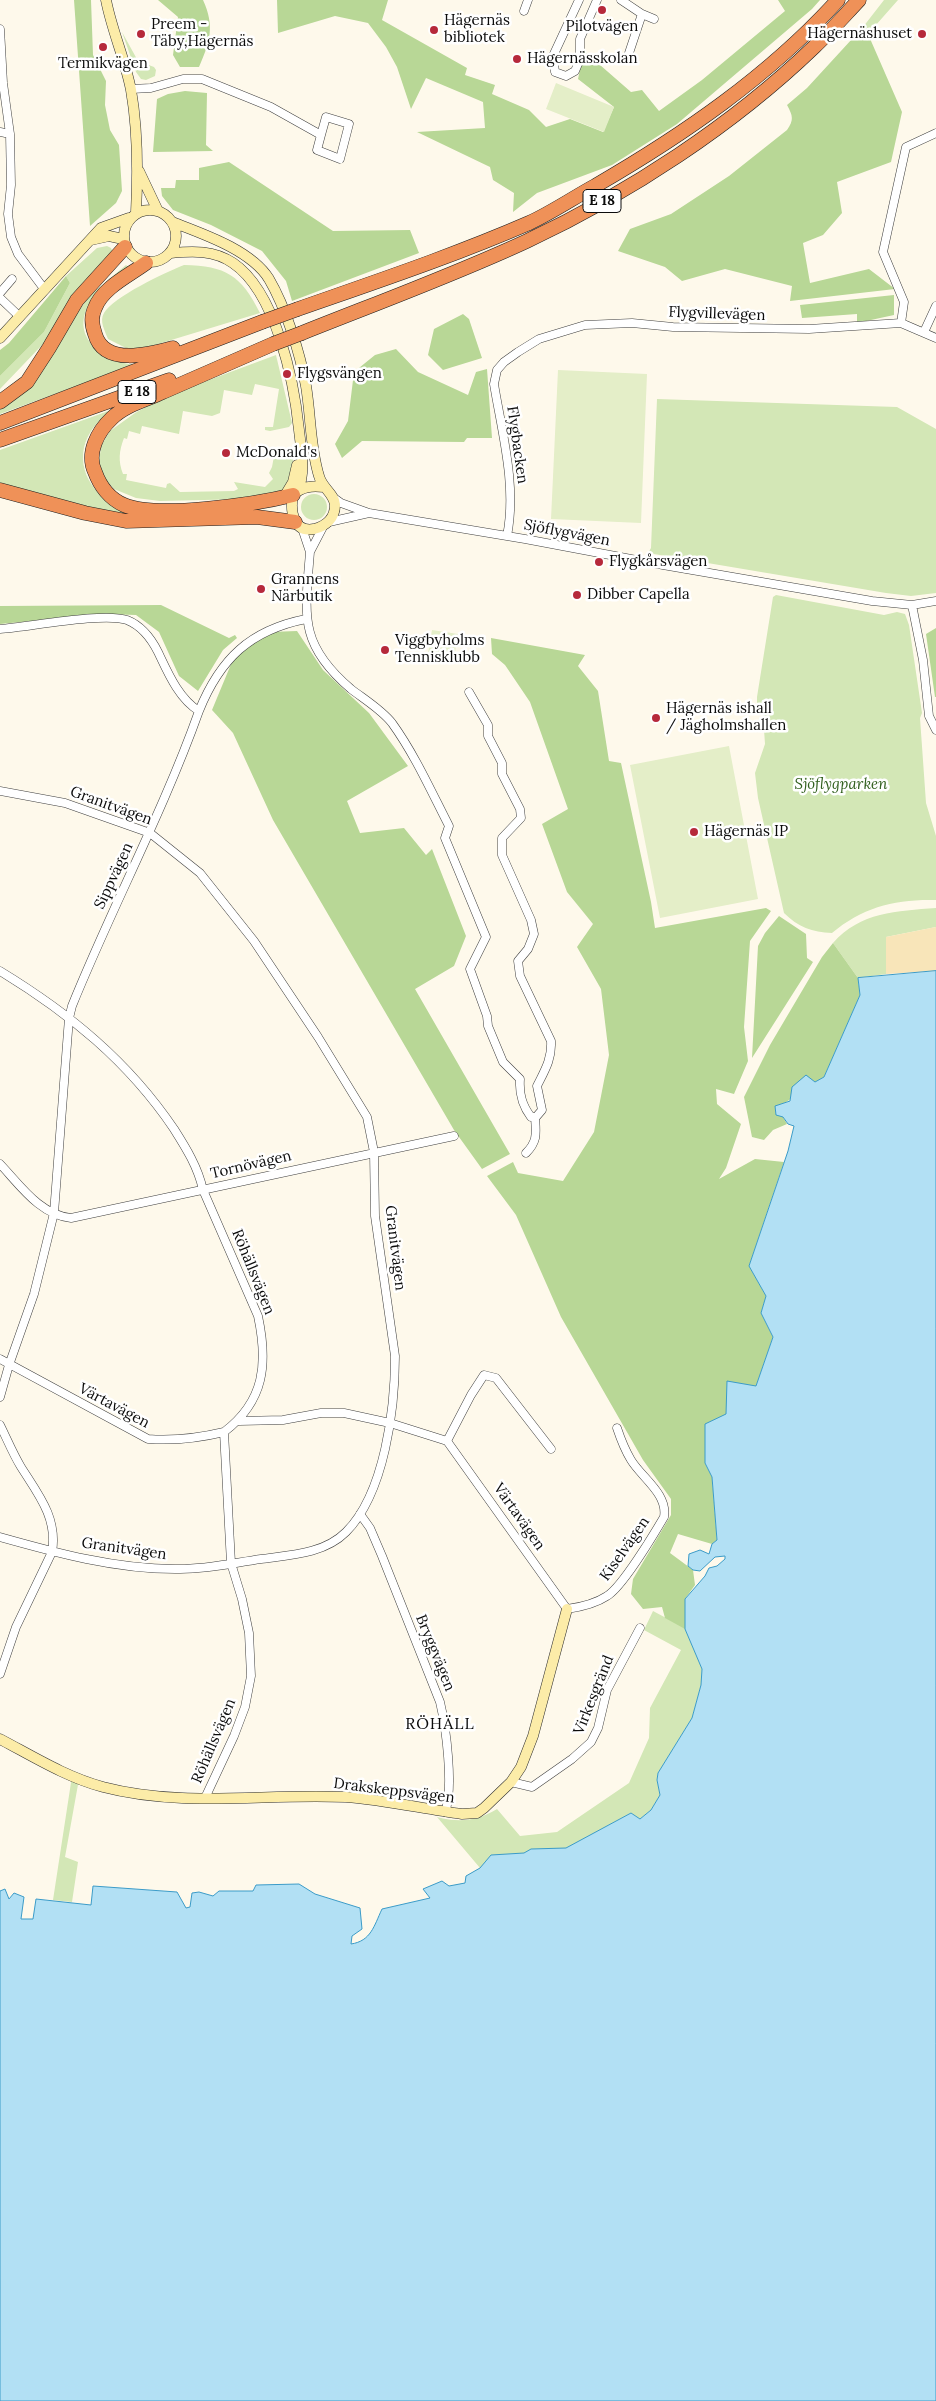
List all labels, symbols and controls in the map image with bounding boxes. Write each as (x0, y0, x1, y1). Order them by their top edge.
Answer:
marker: Pilotvägen (596, 4, 608, 16)
place label: Hägernäs bibliotek (444, 12, 510, 47)
place label: Preem - Täby,Hägernäs (151, 16, 253, 51)
place label: Pilotvägen (566, 18, 638, 36)
marker: Hägernäs bibliotek (428, 24, 440, 36)
place label: Hägernäshuset (807, 25, 912, 43)
marker: Preem - Täby,Hägernäs (135, 28, 147, 40)
marker: Hägernäshuset (916, 28, 928, 40)
marker: Termikvägen (97, 41, 109, 53)
place label: Hägernässkolan (527, 50, 638, 68)
marker: Hägernässkolan (511, 53, 523, 65)
place label: Termikvägen (58, 55, 148, 73)
road number: E 18 (583, 190, 621, 212)
street label: Flygvillevägen (668, 303, 766, 325)
place label: Flygsvängen (297, 365, 382, 383)
marker: Flygsvängen (281, 368, 293, 380)
road number: E 18 (118, 381, 156, 404)
street label: Flygbacken (503, 405, 531, 485)
place label: McDonald's (236, 444, 317, 462)
marker: McDonald's (220, 447, 232, 459)
street label: Sjöflygvägen (522, 516, 612, 550)
place label: Flygkårsvägen (609, 553, 707, 571)
marker: Flygkårsvägen (593, 556, 605, 568)
place label: Grannens Närbutik (271, 571, 339, 606)
marker: Grannens Närbutik (255, 583, 267, 595)
place label: Dibber Capella (587, 586, 690, 604)
marker: Dibber Capella (571, 589, 583, 601)
place label: Viggbyholms Tennisklubb (395, 632, 484, 667)
marker: Viggbyholms Tennisklubb (379, 644, 391, 656)
place label: Hägernäs ishall / Jägholmshallen (666, 700, 786, 735)
marker: Hägernäs ishall / Jägholmshallen (650, 712, 662, 724)
park label: Sjöflygparken (795, 776, 887, 794)
street label: Granitvägen (68, 783, 154, 829)
place label: Hägernäs IP (704, 823, 788, 841)
marker: Hägernäs IP (688, 826, 700, 838)
street label: Sippvägen (91, 840, 137, 912)
street label: Tornövägen (209, 1147, 293, 1183)
street label: Granitvägen (381, 1204, 409, 1292)
street label: Röhällsvägen (228, 1227, 278, 1317)
street label: Värtavägen (75, 1380, 153, 1432)
street label: Värtavägen (489, 1480, 549, 1554)
street label: Kiselvägen (596, 1513, 654, 1585)
street label: Granitvägen (80, 1534, 168, 1564)
street label: Bryggvägen (411, 1612, 459, 1694)
street label: Virkesgränd (570, 1653, 618, 1737)
street label: Röhällsvägen (188, 1696, 240, 1786)
district label: RÖHÄLL (404, 1714, 476, 1734)
street label: Drakskeppsvägen (332, 1775, 456, 1807)

